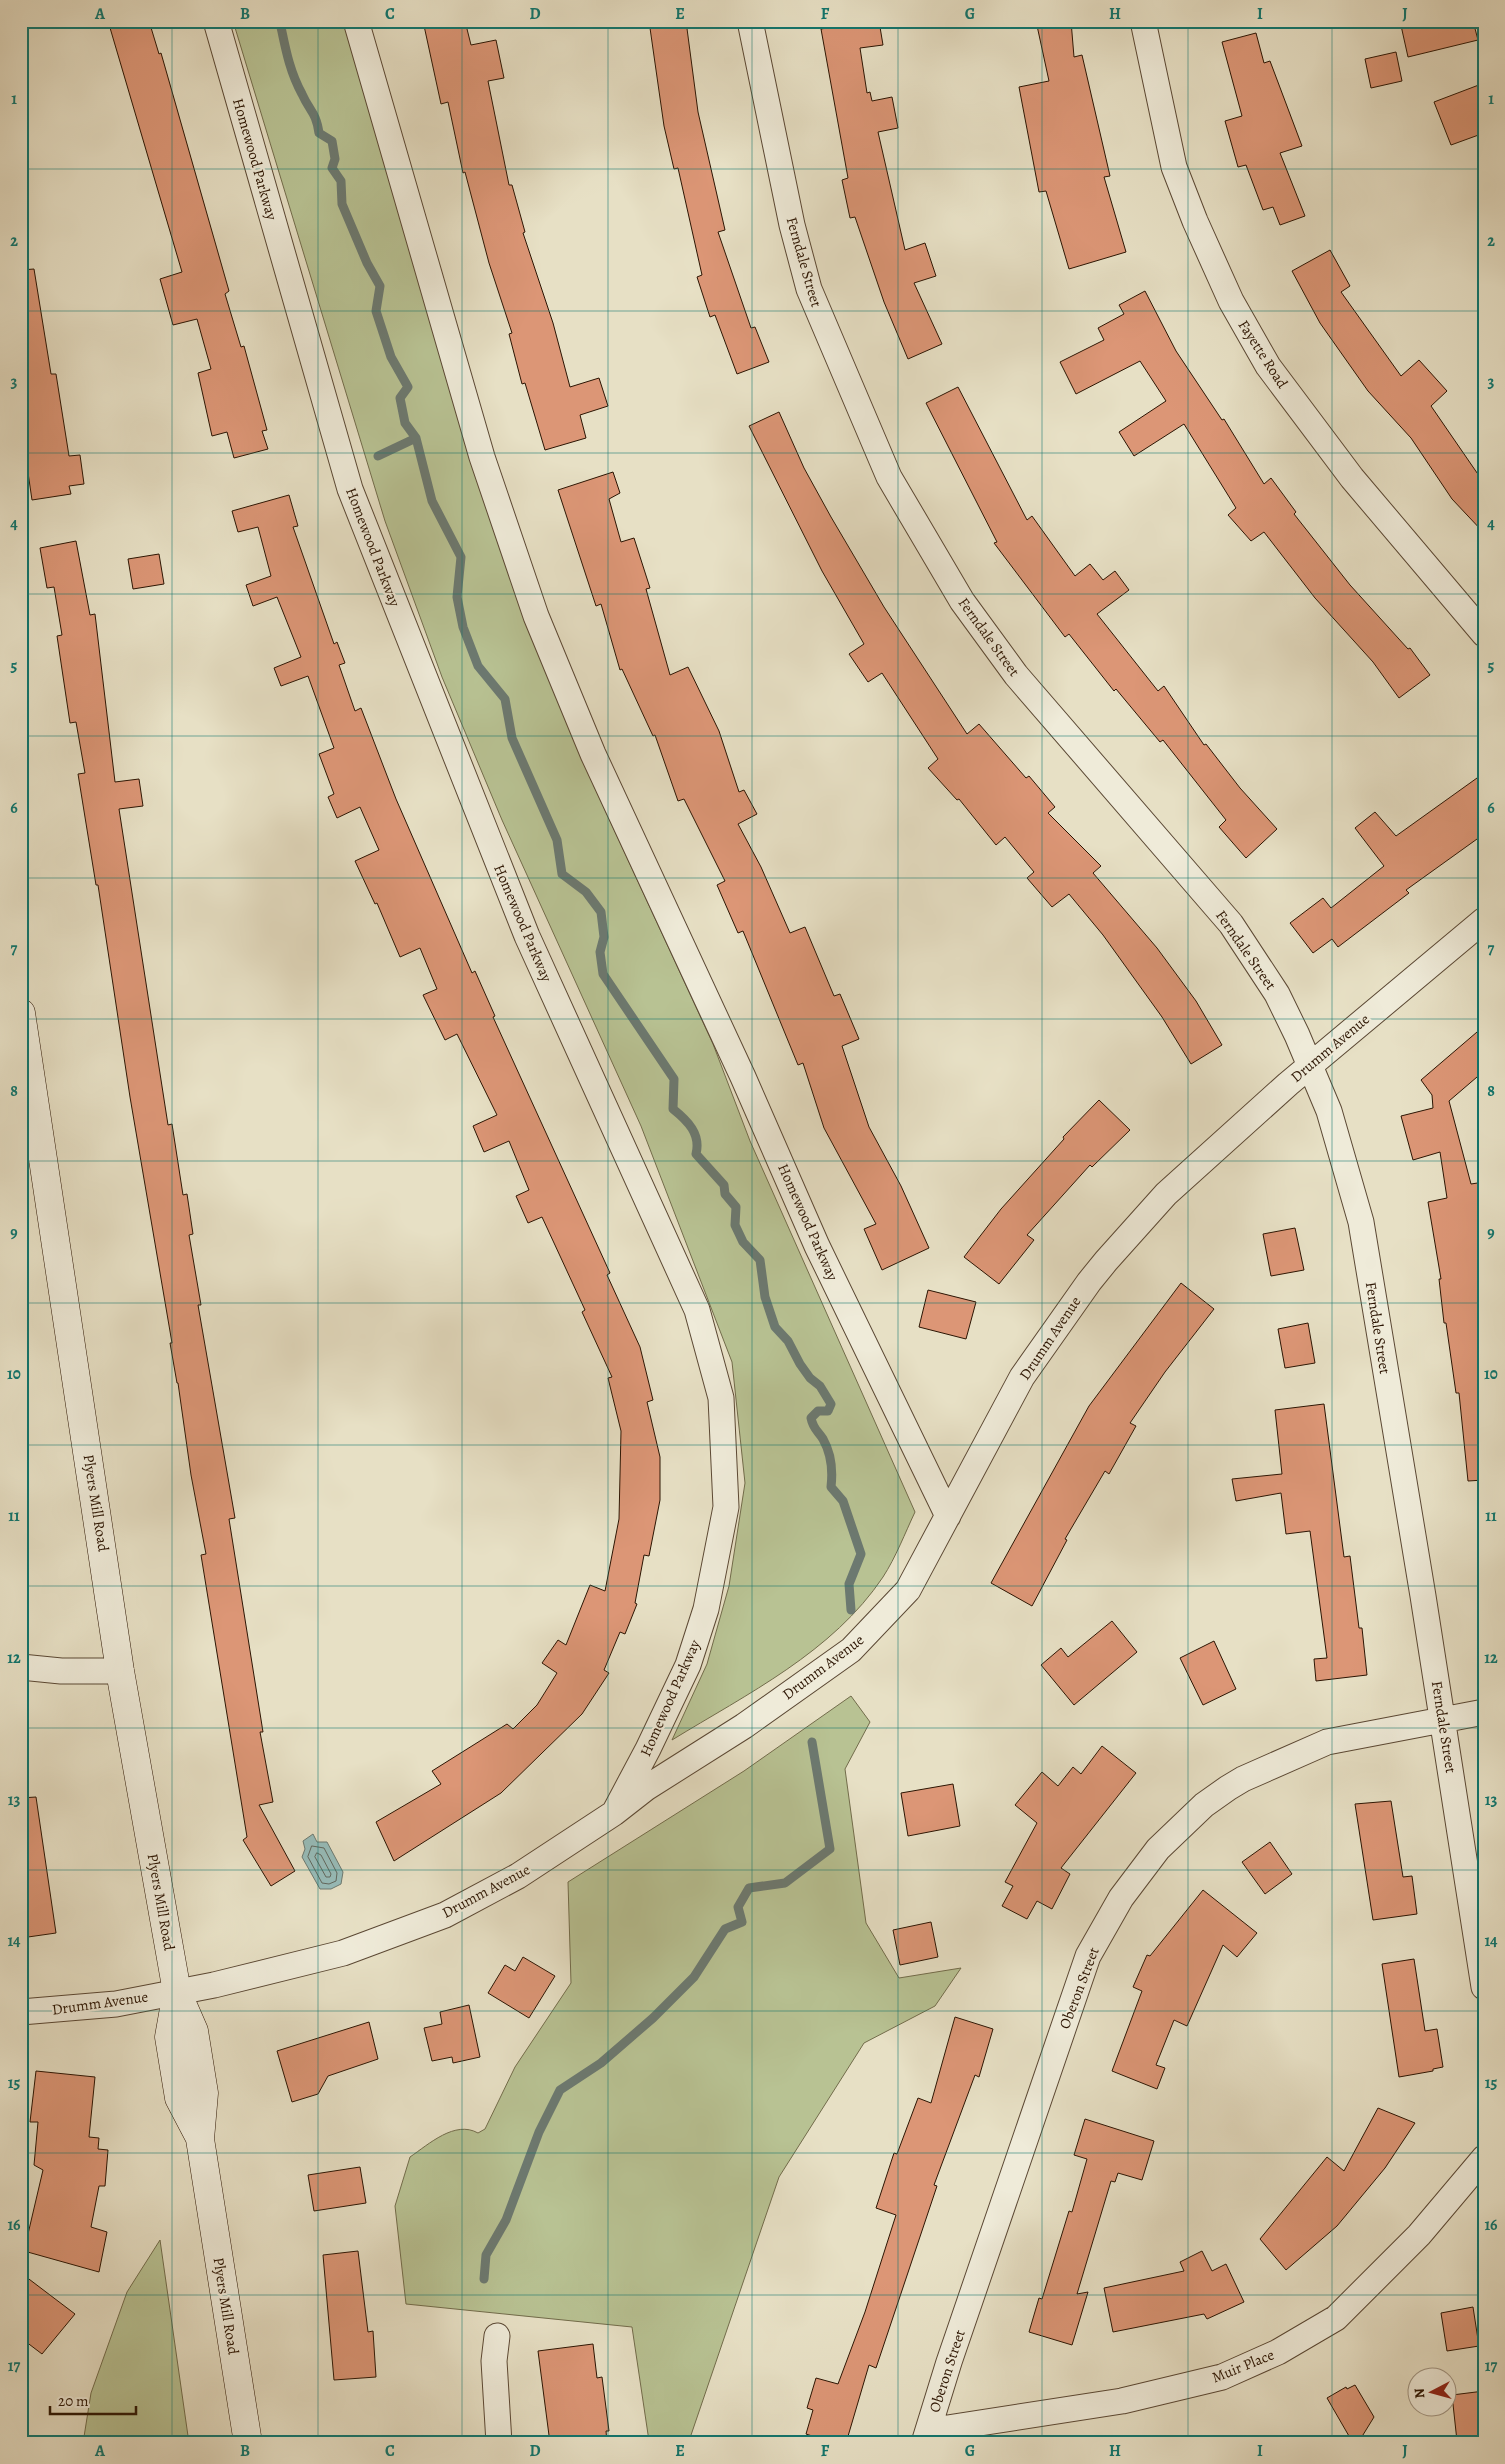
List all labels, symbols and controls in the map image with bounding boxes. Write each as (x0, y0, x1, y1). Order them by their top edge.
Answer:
text: A (94, 3, 106, 25)
text: B (240, 3, 250, 25)
text: C (385, 3, 395, 25)
text: D (529, 3, 541, 25)
text: E (675, 3, 685, 25)
text: F (821, 3, 830, 25)
text: G (965, 3, 975, 25)
text: H (1109, 3, 1121, 25)
text: I (1257, 3, 1263, 25)
text: J (1402, 3, 1408, 25)
text: 1 (11, 88, 17, 110)
text: 1 (1488, 88, 1494, 110)
street label: Homewood Parkway (228, 96, 282, 223)
street label: Ferndale Street (782, 215, 826, 309)
text: 2 (10, 230, 18, 252)
text: 2 (1487, 230, 1495, 252)
street label: Fayette Road (1233, 316, 1293, 393)
text: 3 (11, 371, 18, 393)
text: 3 (1488, 371, 1495, 393)
street label: Homewood Parkway (341, 485, 405, 610)
text: 4 (10, 513, 18, 535)
text: 4 (1487, 513, 1495, 535)
street label: Ferndale Street (954, 594, 1024, 681)
text: 5 (11, 655, 18, 677)
text: 5 (1488, 655, 1495, 677)
text: 6 (10, 797, 18, 819)
text: 6 (1487, 797, 1495, 819)
street label: Homewood Parkway (489, 861, 557, 985)
street label: Ferndale Street (1211, 906, 1281, 994)
text: 7 (11, 938, 18, 960)
text: 7 (1488, 938, 1495, 960)
street label: Drumm Avenue (1286, 1009, 1374, 1087)
text: 8 (10, 1080, 18, 1102)
text: 8 (1487, 1080, 1495, 1102)
street label: Homewood Parkway (773, 1160, 843, 1284)
text: 9 (10, 1222, 18, 1244)
text: 9 (1487, 1222, 1495, 1244)
street label: Ferndale Street (1361, 1281, 1395, 1376)
street label: Drumm Avenue (1015, 1292, 1086, 1384)
text: 10 (7, 1363, 21, 1385)
text: 10 (1484, 1363, 1498, 1385)
street label: Plyers Mill Road (78, 1453, 114, 1554)
text: 11 (8, 1505, 20, 1527)
text: 11 (1485, 1505, 1497, 1527)
street label: Drumm Avenue (778, 1630, 868, 1704)
street label: Homewood Parkway (635, 1636, 705, 1760)
text: 12 (7, 1647, 21, 1669)
text: 12 (1484, 1647, 1498, 1669)
street label: Ferndale Street (1427, 1680, 1461, 1775)
text: 13 (8, 1789, 20, 1811)
text: 13 (1485, 1789, 1497, 1811)
street label: Plyers Mill Road (143, 1852, 180, 1953)
street label: Drumm Avenue (438, 1859, 534, 1923)
text: 14 (7, 1930, 21, 1952)
text: 14 (1484, 1930, 1498, 1952)
street label: Oberon Street (1054, 1944, 1104, 2032)
street label: Drumm Avenue (51, 1986, 150, 2020)
text: 15 (8, 2072, 20, 2094)
text: 15 (1485, 2072, 1497, 2094)
text: 16 (7, 2214, 21, 2236)
text: 16 (1484, 2214, 1498, 2236)
street label: Plyers Mill Road (208, 2256, 244, 2357)
street label: Oberon Street (924, 2327, 970, 2415)
street label: Muir Place (1209, 2344, 1277, 2387)
text: 17 (8, 2355, 20, 2377)
text: 17 (1485, 2355, 1497, 2377)
north arrow (1408, 2366, 1458, 2416)
scale bar (50, 2384, 136, 2416)
text: N (1410, 2387, 1430, 2399)
text: 20 m (58, 2391, 89, 2411)
text: A (94, 2440, 106, 2462)
text: B (240, 2440, 250, 2462)
text: C (385, 2440, 395, 2462)
text: D (529, 2440, 541, 2462)
text: E (675, 2440, 685, 2462)
text: F (821, 2440, 830, 2462)
text: G (965, 2440, 975, 2462)
text: H (1109, 2440, 1121, 2462)
text: I (1257, 2440, 1263, 2462)
text: J (1402, 2440, 1408, 2462)

